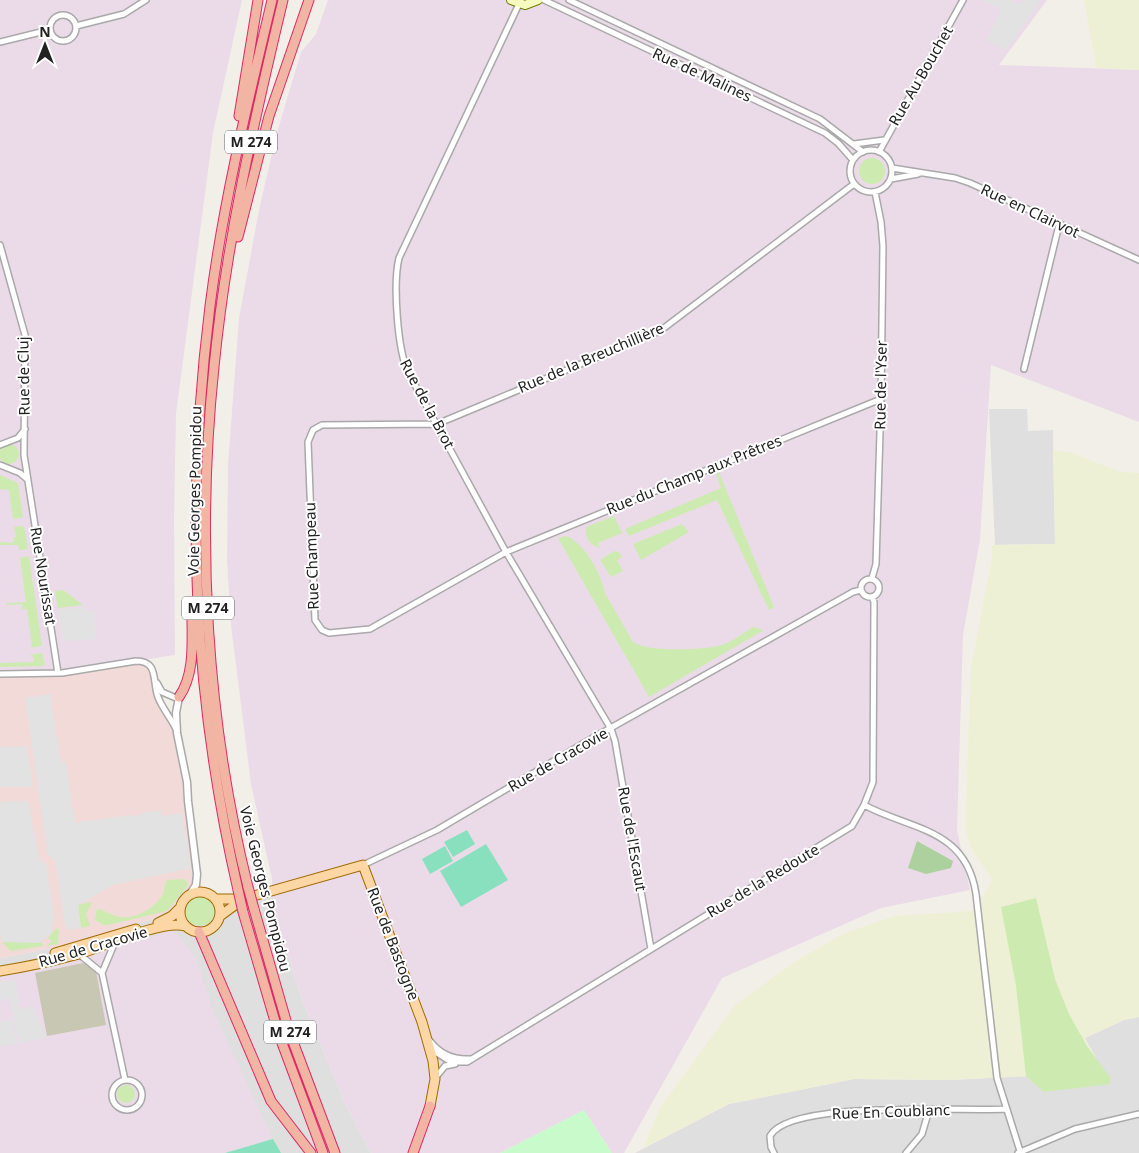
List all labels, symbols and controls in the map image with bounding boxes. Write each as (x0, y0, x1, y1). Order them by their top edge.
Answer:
north arrow (20, 20, 70, 70)
street label: Rue Au Bouchet (883, 21, 957, 129)
text: N (39, 22, 51, 41)
street label: Rue de Malines (650, 42, 755, 106)
road number: M 274 (225, 130, 277, 154)
street label: Rue en Clairvot (978, 179, 1083, 242)
street label: Rue de la Breuchillière (514, 317, 667, 397)
street label: Rue de Cluj (12, 336, 34, 416)
street label: Rue de l'Yser (869, 340, 891, 430)
street label: Rue de la Brot (396, 355, 460, 452)
street label: Voie Georges Pompidou (183, 406, 205, 576)
street label: Rue du Champ aux Prêtres (603, 430, 784, 518)
street label: Rue Champeau (299, 502, 323, 610)
street label: Rue Nourissat (26, 525, 62, 627)
road number: M 274 (182, 596, 234, 620)
street label: Rue de Cracovie (504, 722, 611, 796)
street label: Rue de l'Escaut (614, 785, 652, 893)
street label: Voie Georges Pompidou (236, 804, 296, 974)
street label: Rue de la Redoute (702, 839, 822, 922)
street label: Rue de Bastogne (363, 884, 425, 1003)
street label: Rue de Cracovie (36, 921, 149, 971)
road number: M 274 (264, 1020, 316, 1044)
street label: Rue En Coublanc (832, 1099, 950, 1123)

